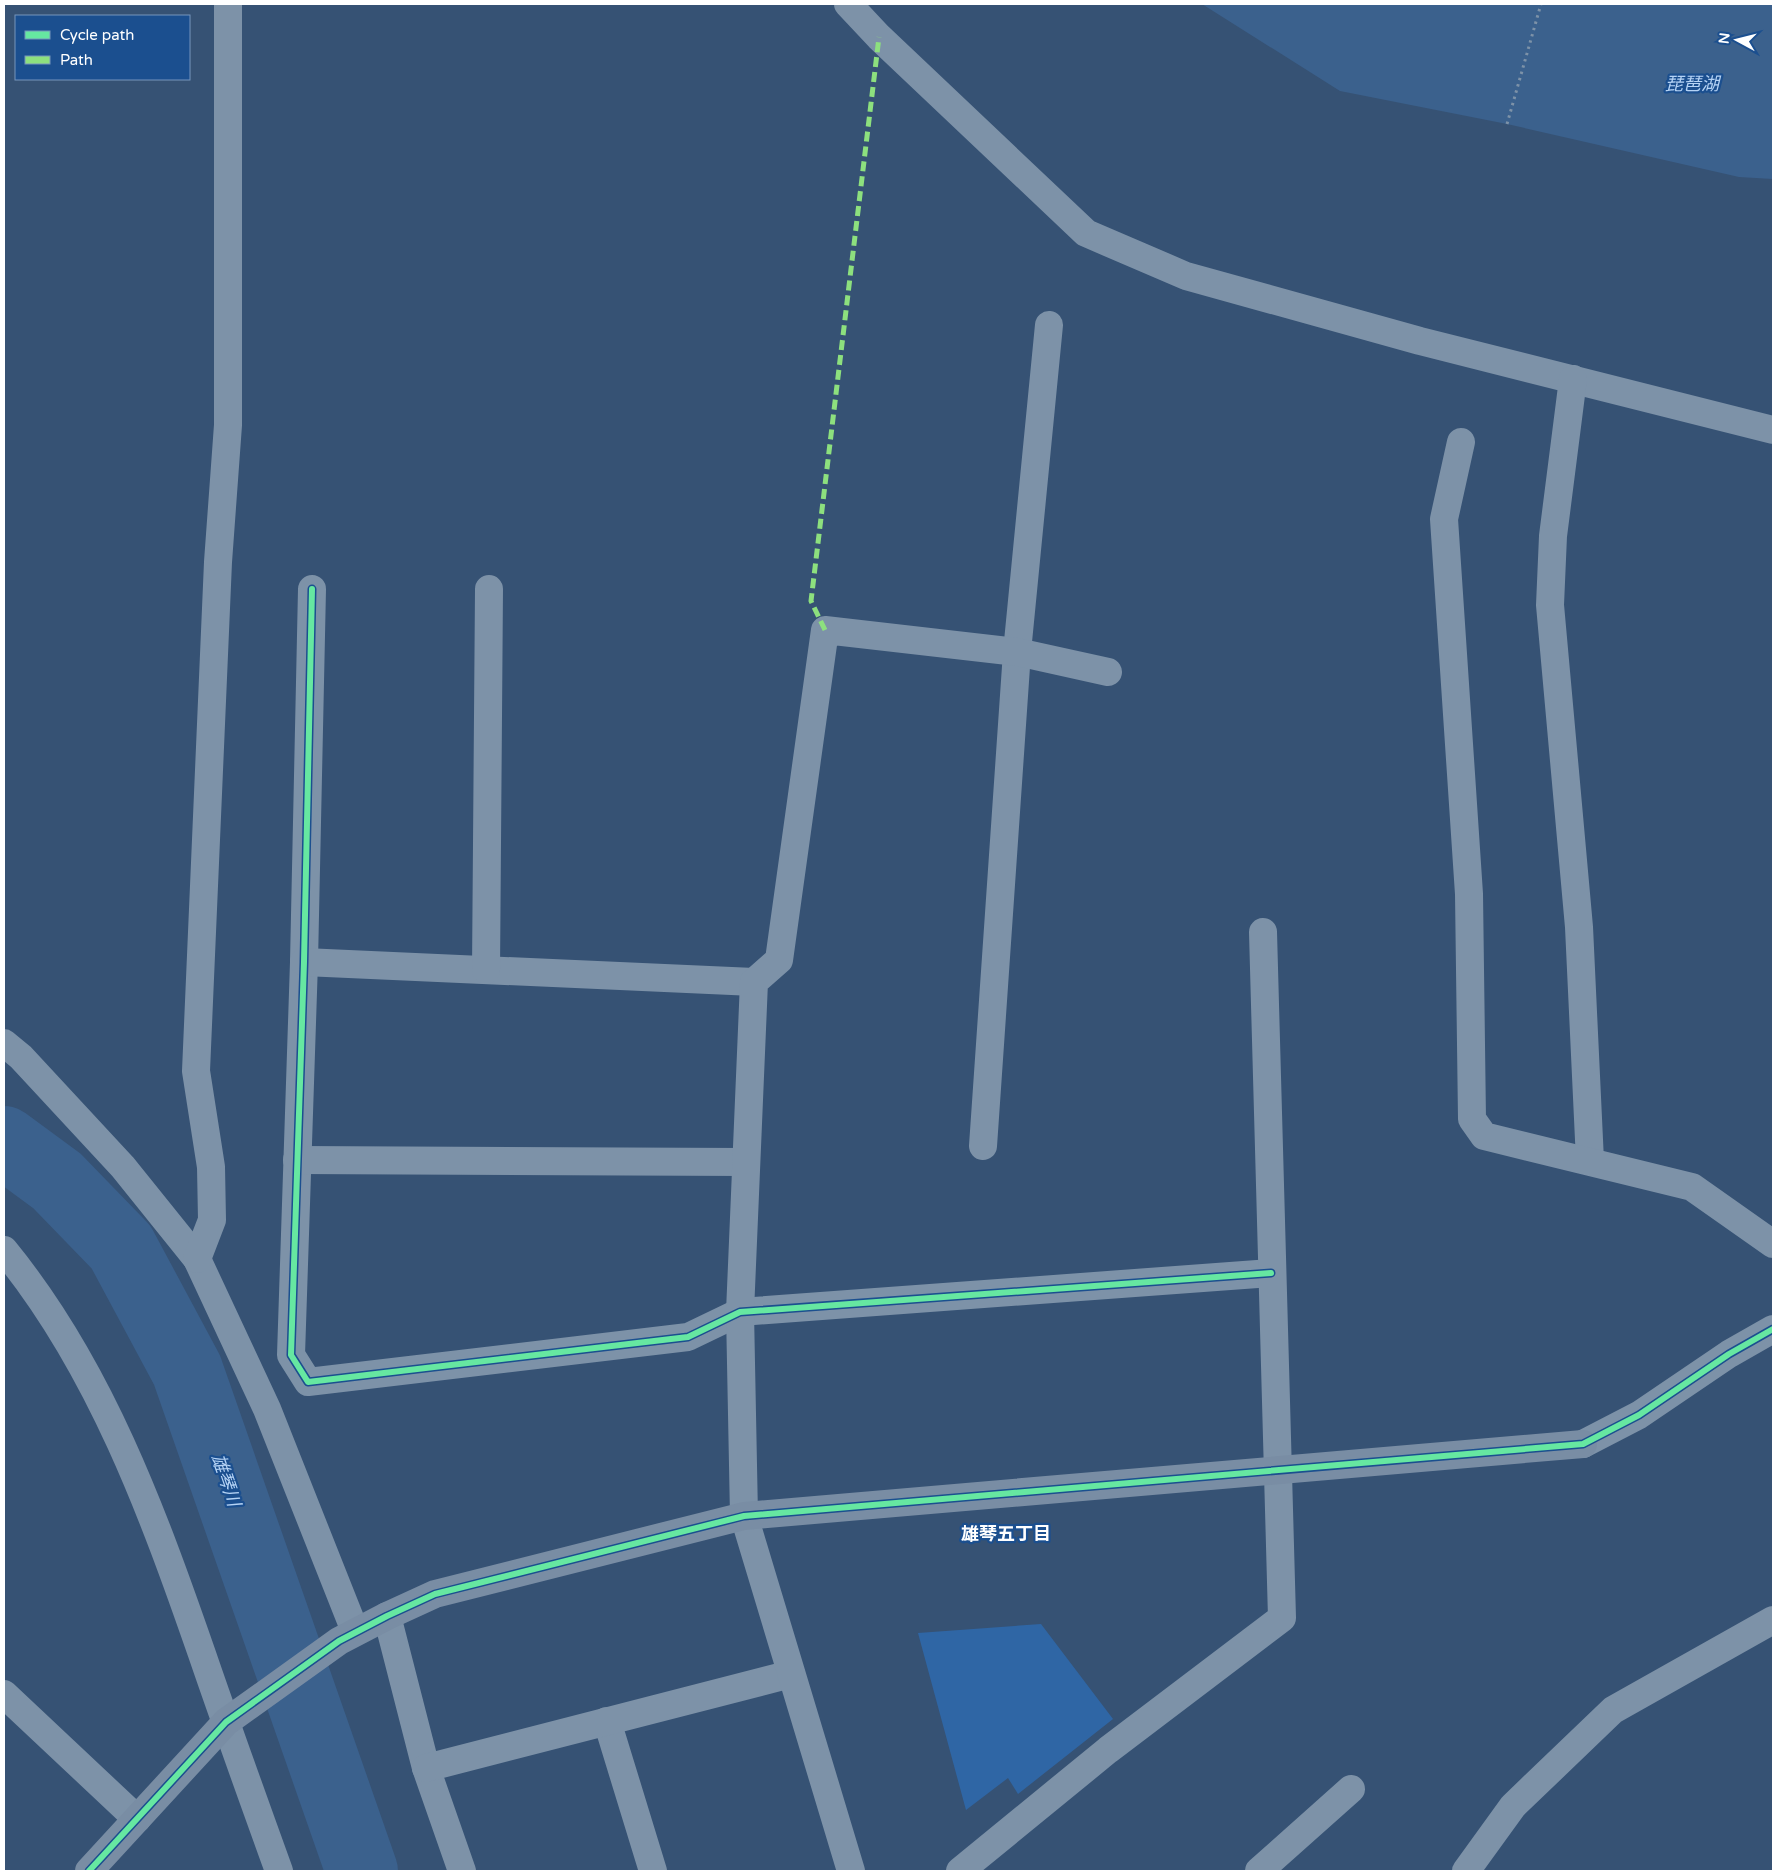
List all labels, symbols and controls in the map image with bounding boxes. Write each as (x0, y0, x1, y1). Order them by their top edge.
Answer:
legend (15, 15, 190, 80)
north arrow (1712, 15, 1762, 65)
text: Cycle path (60, 26, 134, 44)
text: N (1715, 32, 1734, 45)
text: Path (60, 51, 93, 69)
water label: 琵琶湖 (1665, 73, 1722, 95)
water label: 雄琴川 (207, 1451, 246, 1511)
district label: 雄琴五丁目 (961, 1523, 1051, 1545)

